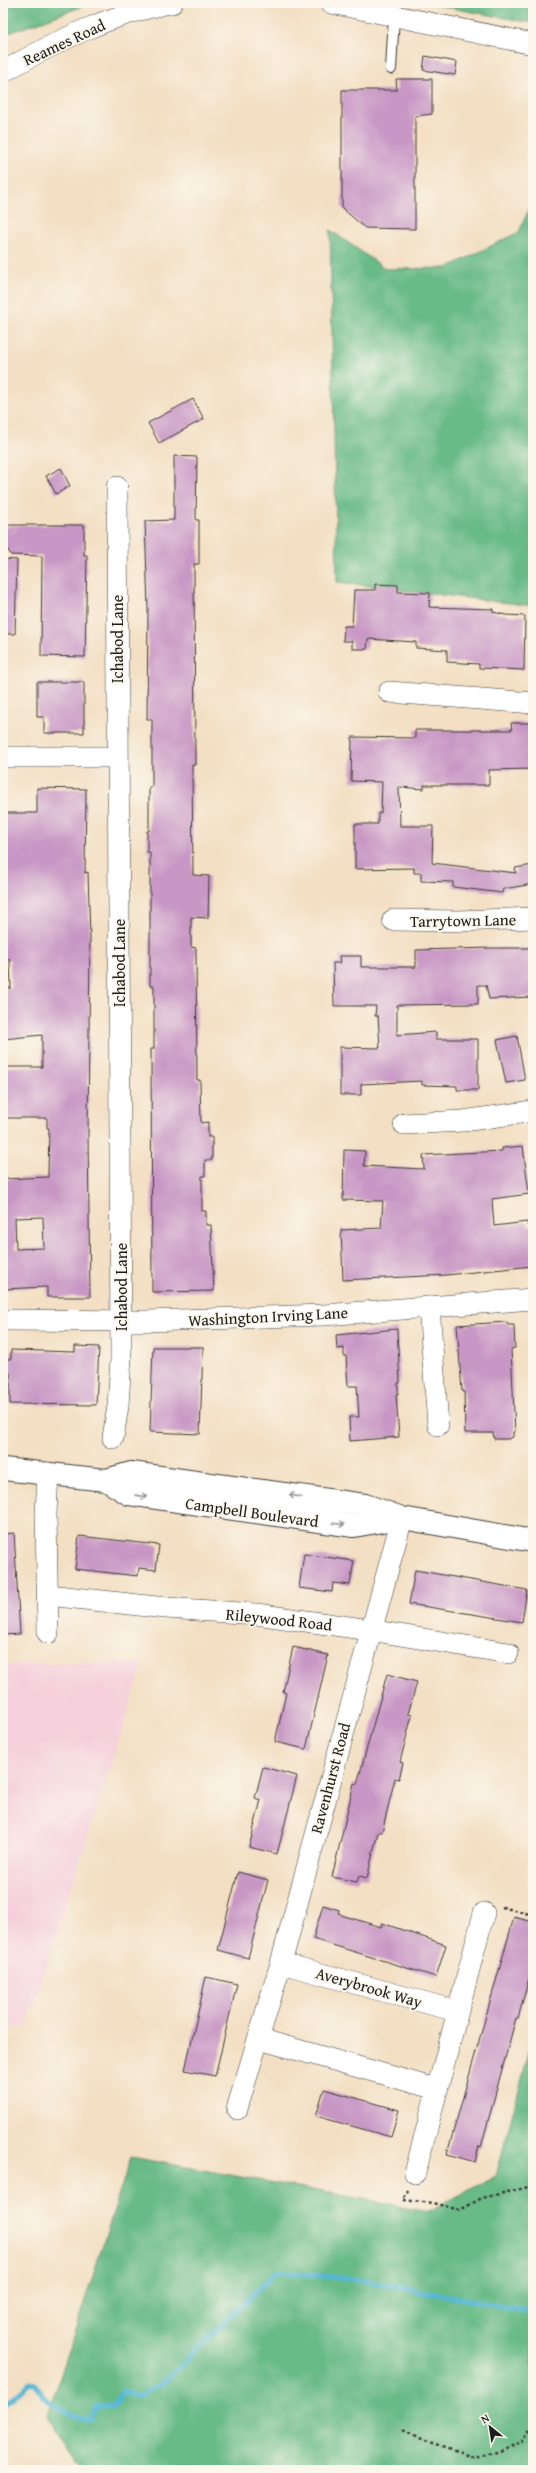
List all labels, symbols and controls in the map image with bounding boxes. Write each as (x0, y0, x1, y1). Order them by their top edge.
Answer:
street label: Reames Road (19, 12, 109, 72)
street label: Ichabod Lane (105, 595, 129, 683)
street label: Tarrytown Lane (410, 907, 516, 933)
street label: Ichabod Lane (107, 919, 131, 1007)
street label: Ichabod Lane (109, 1243, 133, 1331)
street label: Washington Irving Lane (188, 1300, 348, 1332)
street label: Campbell Boulevard (184, 1491, 321, 1533)
one-way arrow (134, 1492, 147, 1500)
one-way arrow (289, 1492, 302, 1500)
one-way arrow (332, 1520, 345, 1528)
street label: Rileywood Road (225, 1601, 334, 1637)
street label: Ravenhurst Road (304, 1719, 356, 1836)
street label: Averybrook Way (313, 1960, 425, 2014)
north arrow (470, 2407, 510, 2447)
text: N (478, 2409, 493, 2427)

